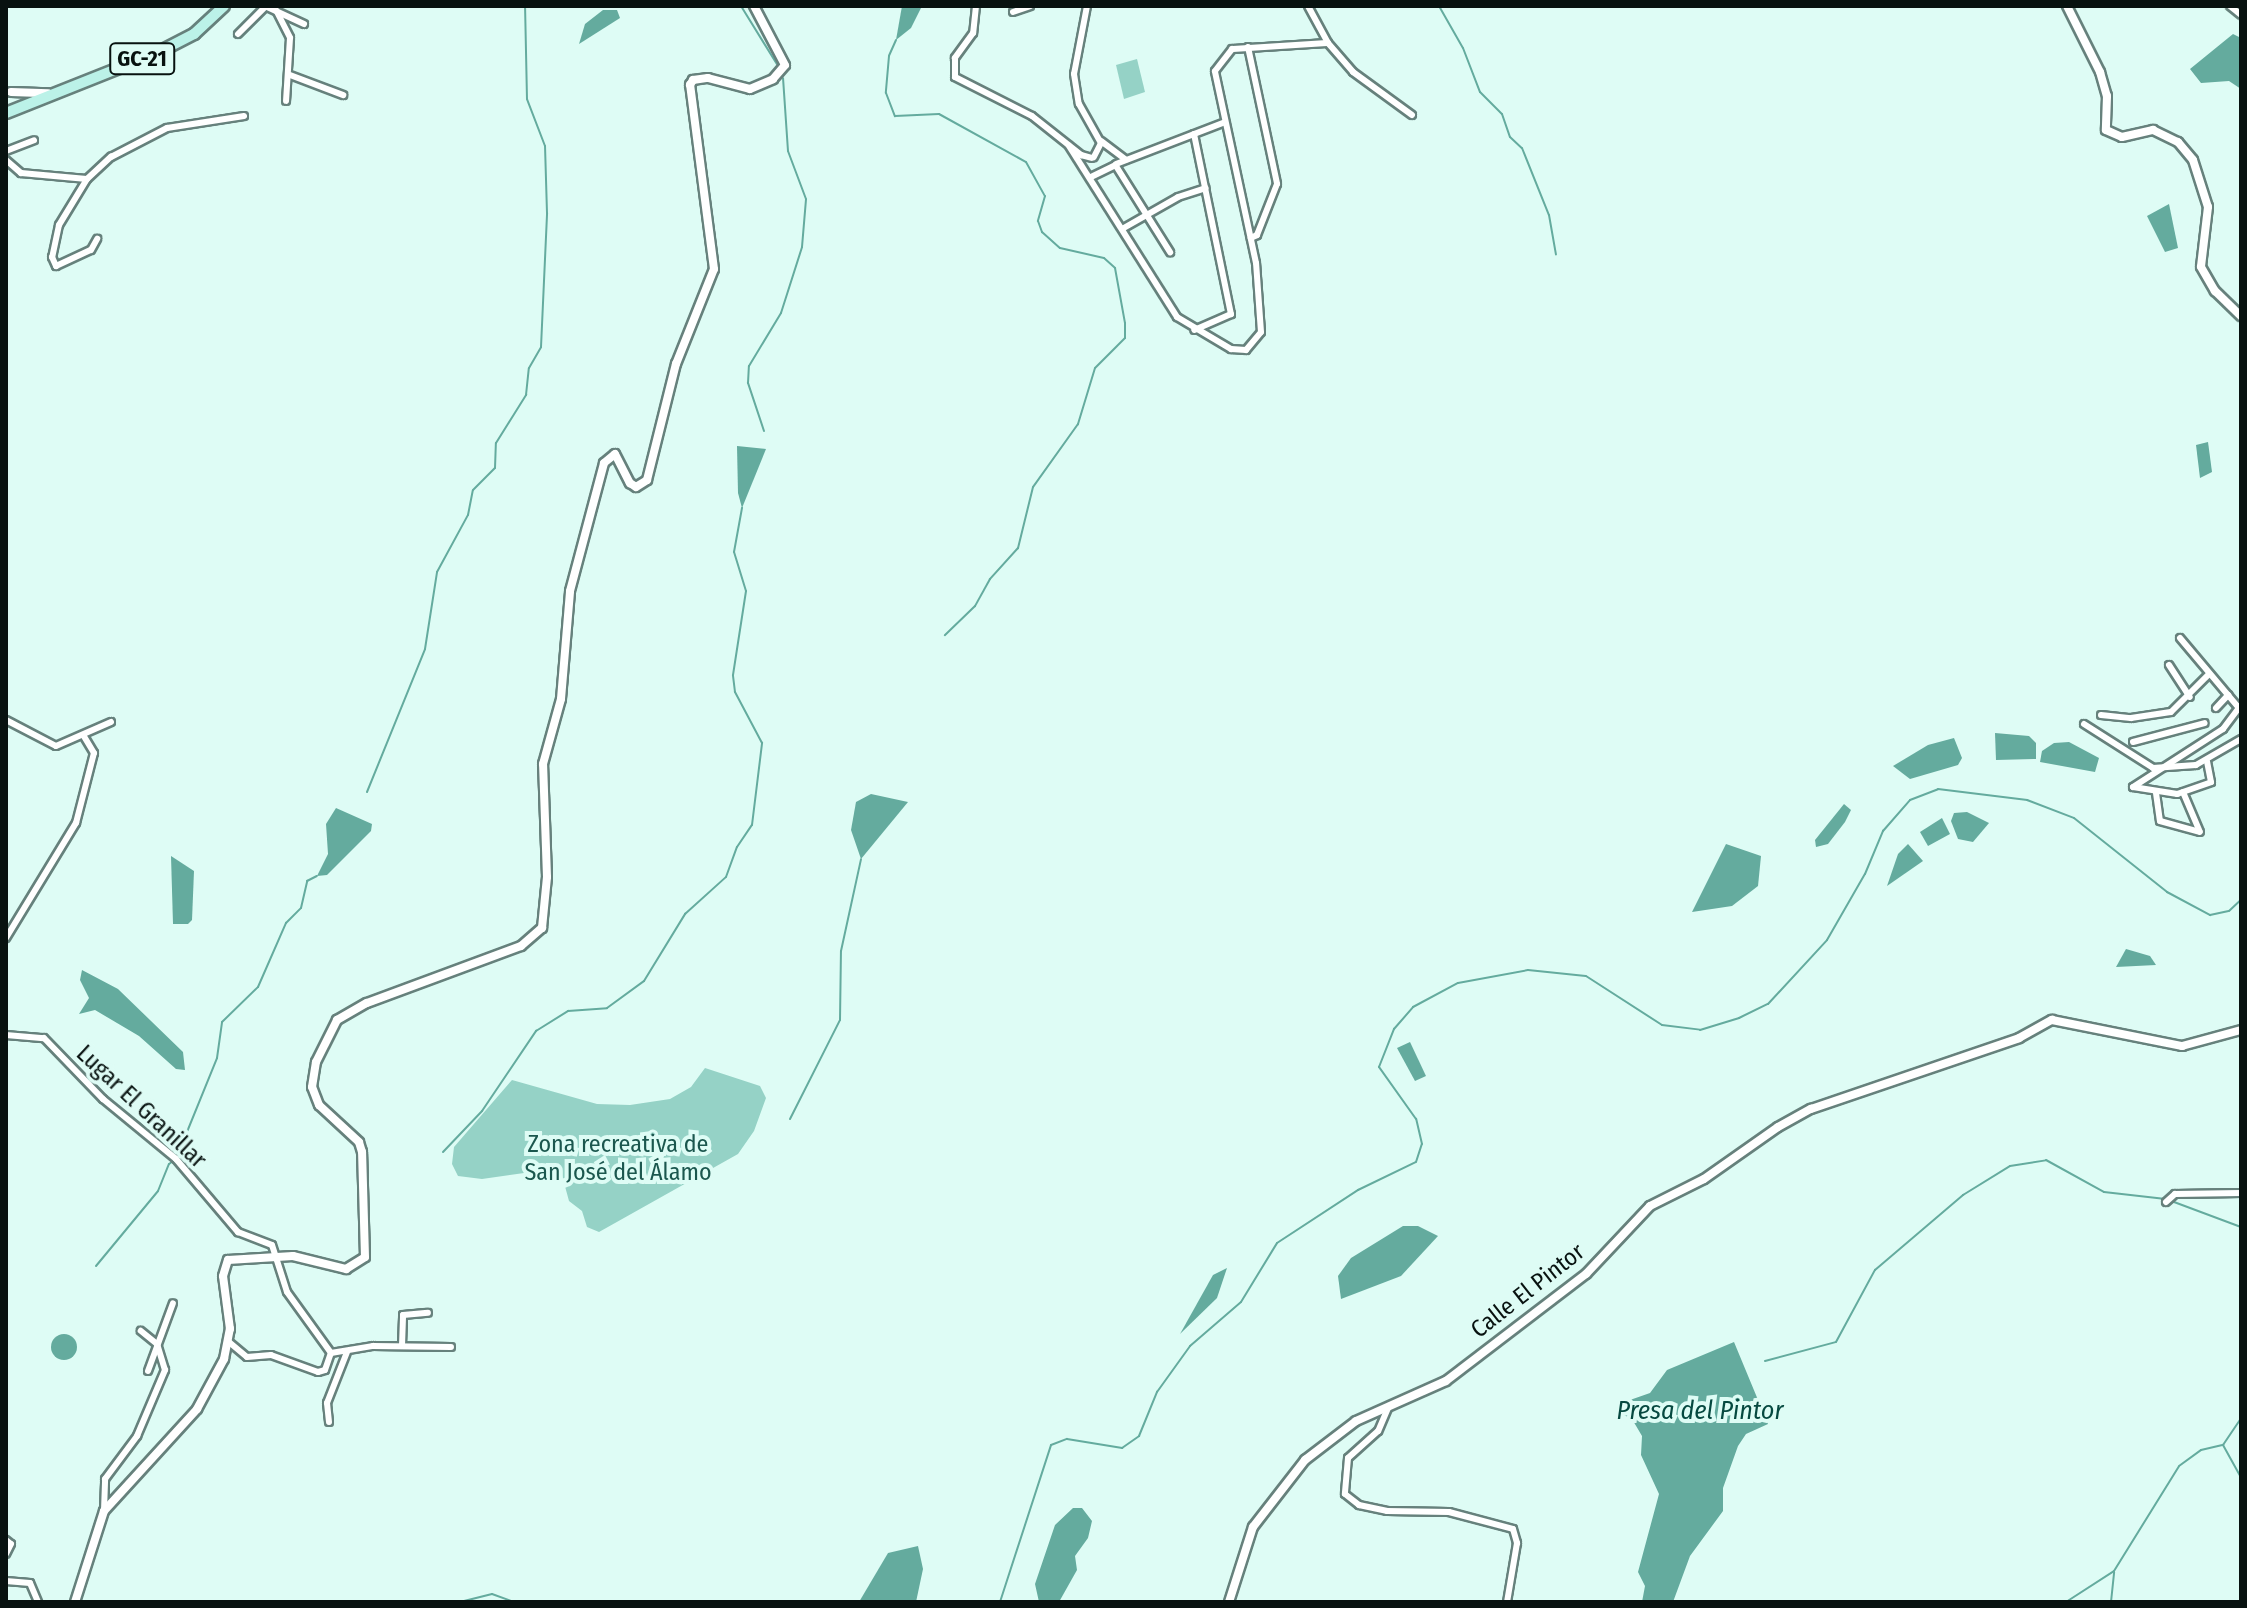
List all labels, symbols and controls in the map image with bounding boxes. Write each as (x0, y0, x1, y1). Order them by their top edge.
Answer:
road number: GC-21 (108, 41, 176, 77)
street label: Lugar El Granillar (70, 1040, 212, 1174)
park label: Zona recreativa de San José del Álamo (524, 1131, 712, 1187)
street label: Calle El Pintor (1465, 1238, 1591, 1344)
water label: Presa del Pintor (1617, 1395, 1783, 1427)

